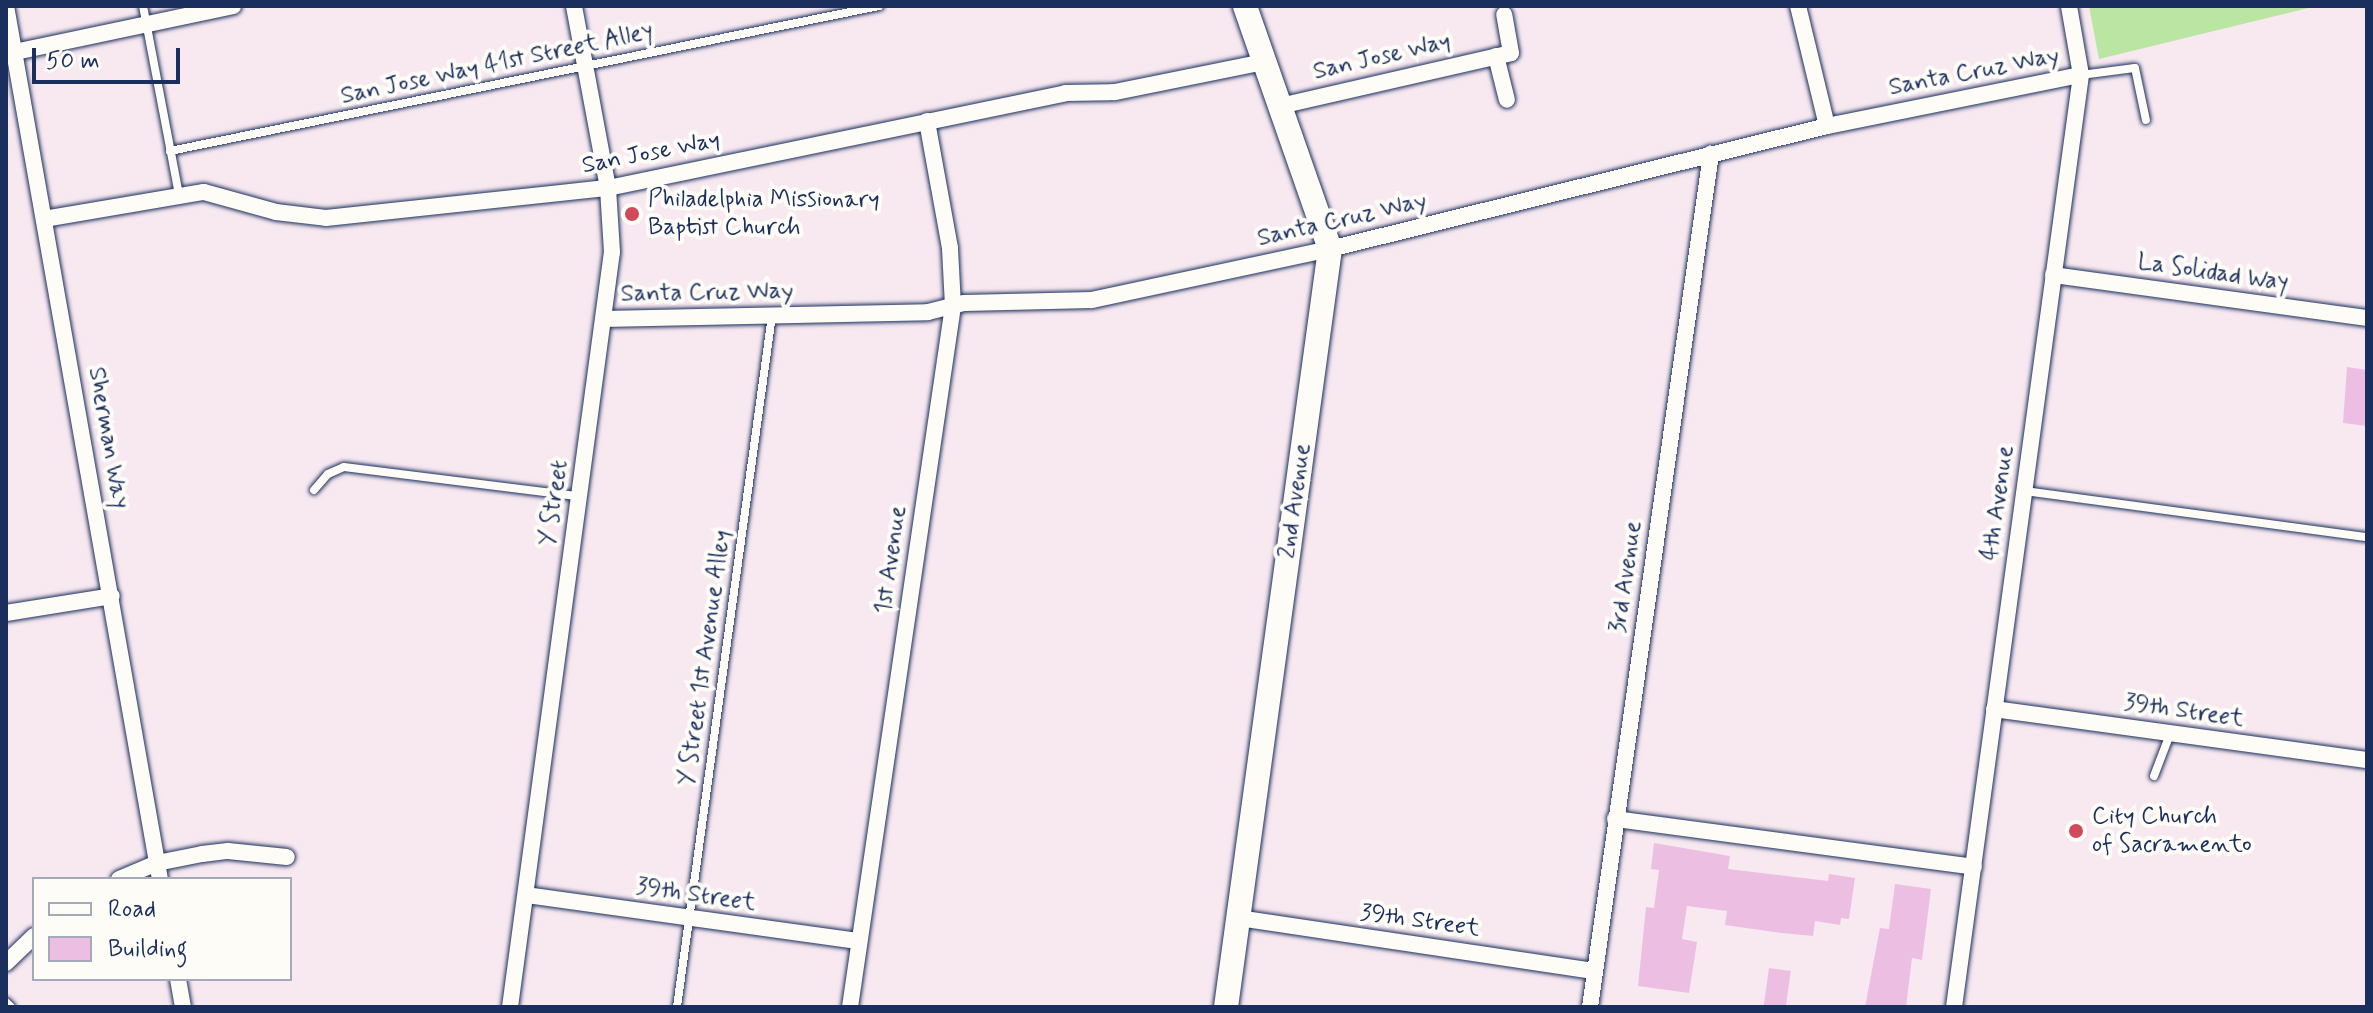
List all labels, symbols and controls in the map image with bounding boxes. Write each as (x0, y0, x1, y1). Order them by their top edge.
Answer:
street label: San Jose Way 41st Street Alley (336, 16, 658, 112)
street label: San Jose Way (1309, 27, 1455, 87)
scale bar (36, 32, 184, 82)
street label: Santa Cruz Way (1887, 42, 2061, 102)
text: 50 m (46, 46, 100, 77)
street label: San Jose Way (578, 125, 724, 181)
place label: Philadelphia Missionary Baptist Church (648, 186, 877, 242)
street label: Santa Cruz Way (1256, 187, 1428, 253)
marker: Philadelphia Missionary Baptist Church (623, 205, 641, 223)
street label: La Solidad Way (2132, 248, 2294, 298)
street label: Santa Cruz Way (621, 277, 793, 309)
street label: Sherman Way (81, 364, 135, 512)
street label: 2nd Avenue (1273, 441, 1317, 561)
street label: 4th Avenue (1976, 444, 2020, 562)
street label: Y Street (533, 456, 575, 550)
street label: 1st Avenue (869, 504, 913, 616)
street label: 3rd Avenue (1604, 518, 1648, 636)
street label: Y Street 1st Avenue Alley (672, 526, 738, 790)
street label: 39th Street (2122, 688, 2246, 734)
place label: City Church of Sacramento (2092, 803, 2242, 859)
marker: City Church of Sacramento (2067, 822, 2085, 840)
street label: 39th Street (634, 872, 758, 918)
legend (32, 877, 292, 981)
text: Road (108, 894, 156, 925)
street label: 39th Street (1358, 898, 1482, 944)
text: Building (108, 934, 188, 965)

